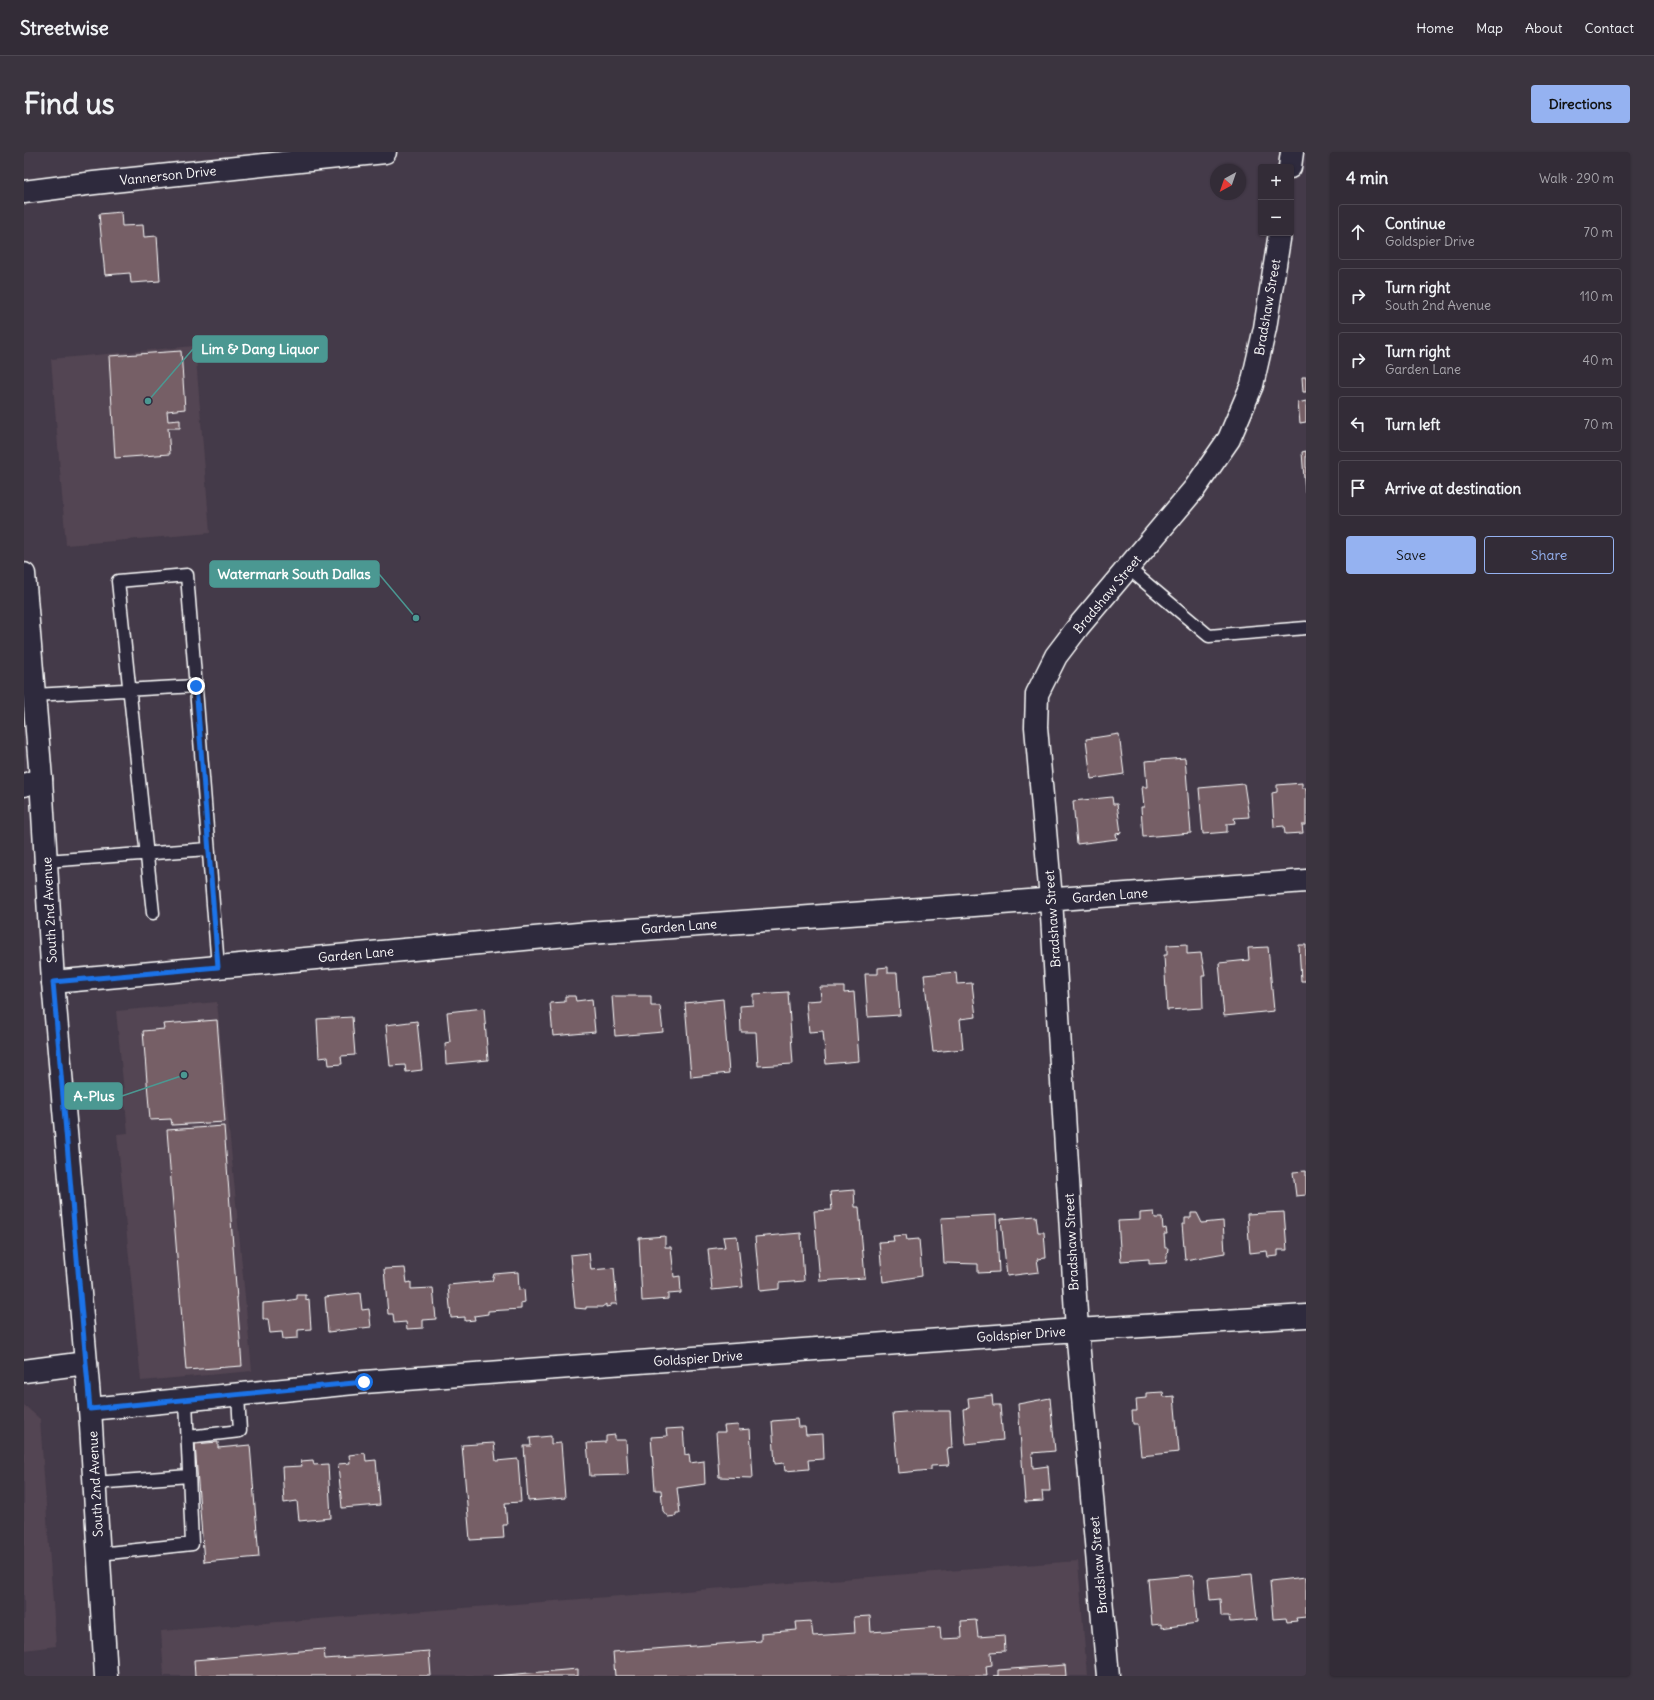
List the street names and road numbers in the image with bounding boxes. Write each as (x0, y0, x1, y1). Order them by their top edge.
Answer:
street label: Vannerson Drive (119, 162, 217, 189)
street label: Bradshaw Street (1251, 257, 1284, 357)
street label: Bradshaw Street (1070, 551, 1146, 637)
street label: South 2nd Avenue (38, 857, 61, 963)
street label: Bradshaw Street (1041, 869, 1064, 968)
street label: Garden Lane (1071, 884, 1149, 907)
street label: Garden Lane (640, 915, 718, 938)
street label: Garden Lane (317, 943, 395, 966)
street label: Bradshaw Street (1060, 1192, 1083, 1291)
street label: Goldspier Drive (976, 1323, 1066, 1346)
street label: Goldspier Drive (653, 1347, 743, 1370)
street label: South 2nd Avenue (84, 1431, 107, 1537)
street label: Bradshaw Street (1086, 1515, 1111, 1614)

